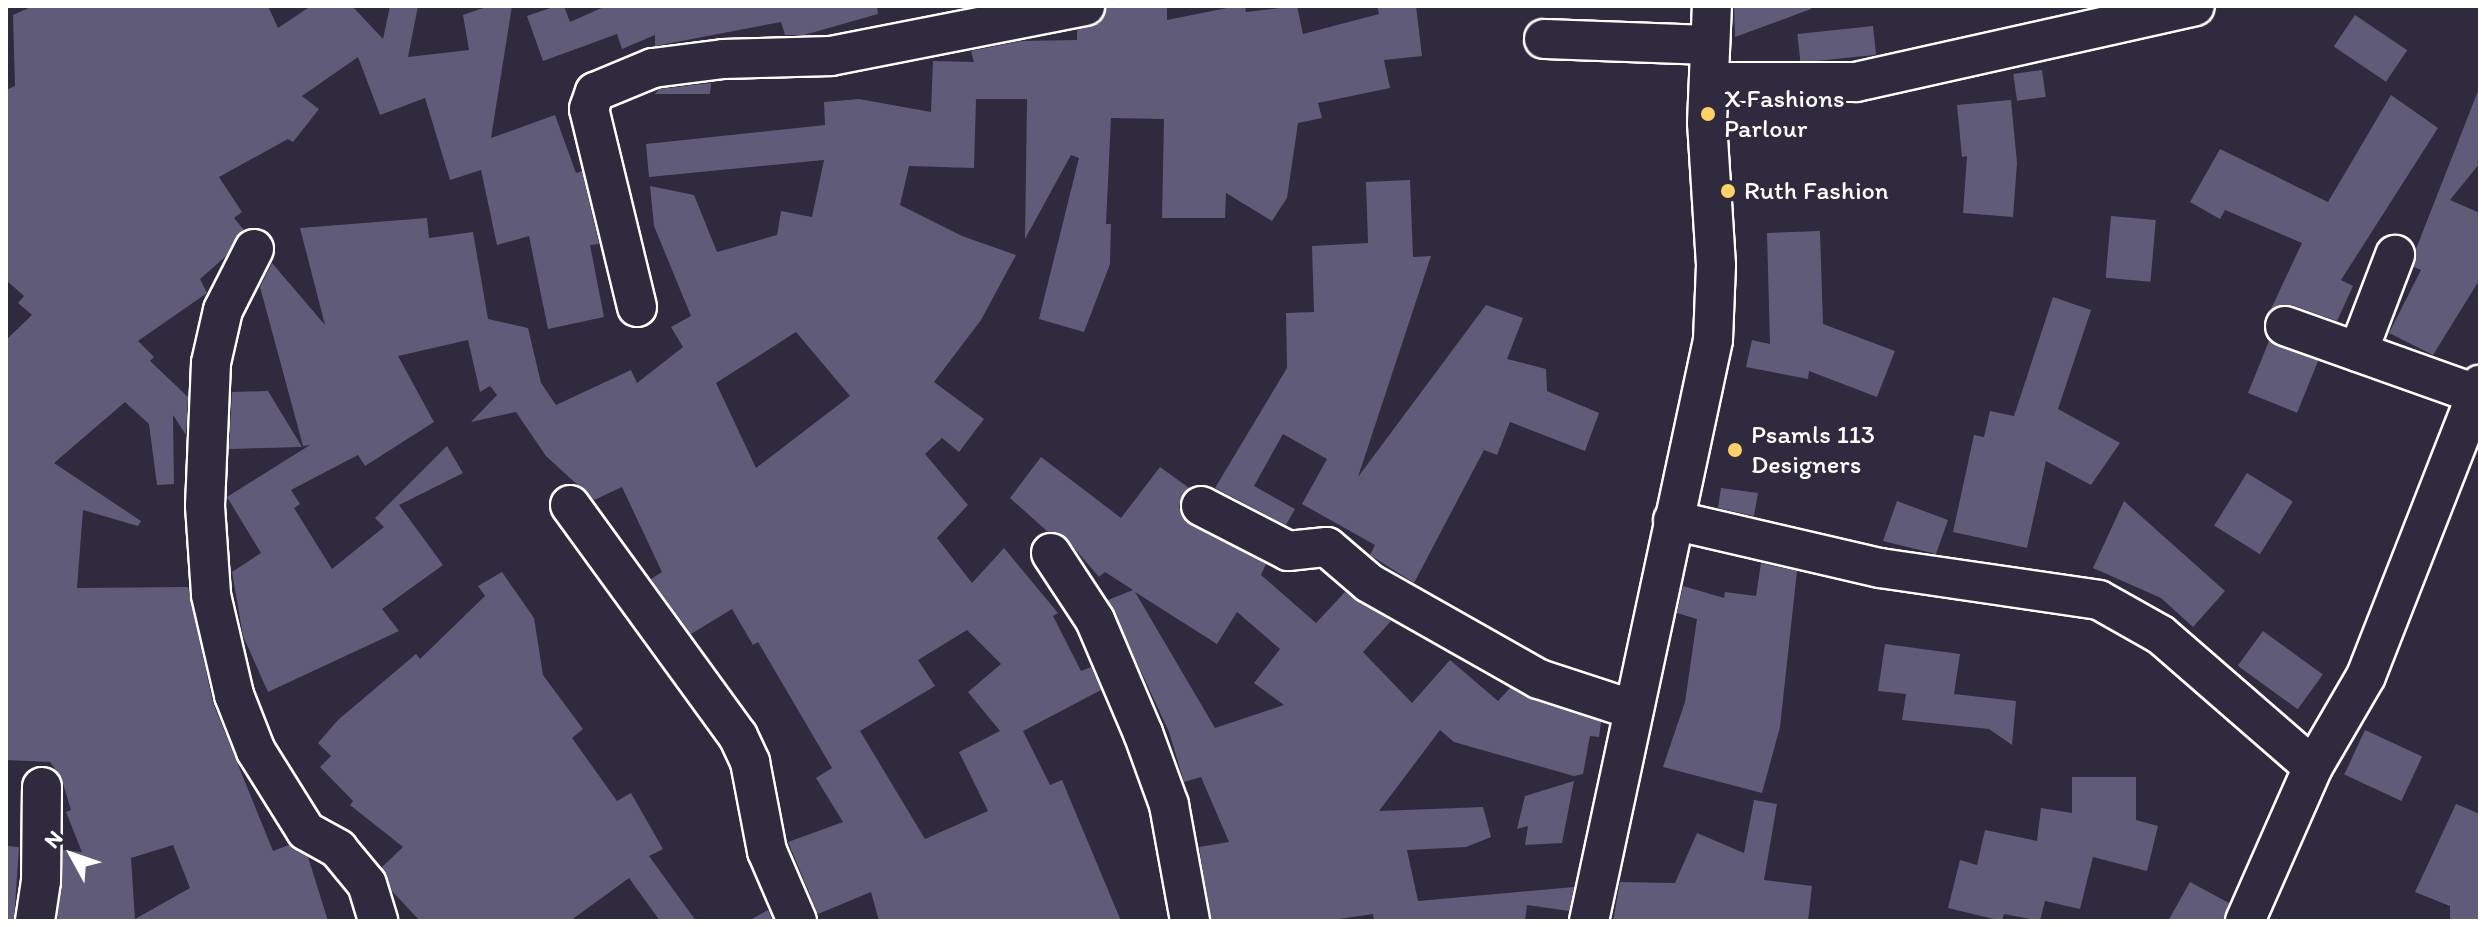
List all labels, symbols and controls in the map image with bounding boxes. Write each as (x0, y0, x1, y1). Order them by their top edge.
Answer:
place label: X Fashions Parlour (1724, 83, 1843, 144)
marker: X Fashions Parlour (1699, 105, 1717, 123)
place label: Ruth Fashion (1744, 175, 1888, 207)
marker: Ruth Fashion (1719, 182, 1737, 200)
place label: Psamls 113 Designers (1751, 419, 1875, 480)
marker: Psamls 113 Designers (1726, 441, 1744, 459)
north arrow (32, 815, 112, 895)
text: N (38, 825, 68, 854)

